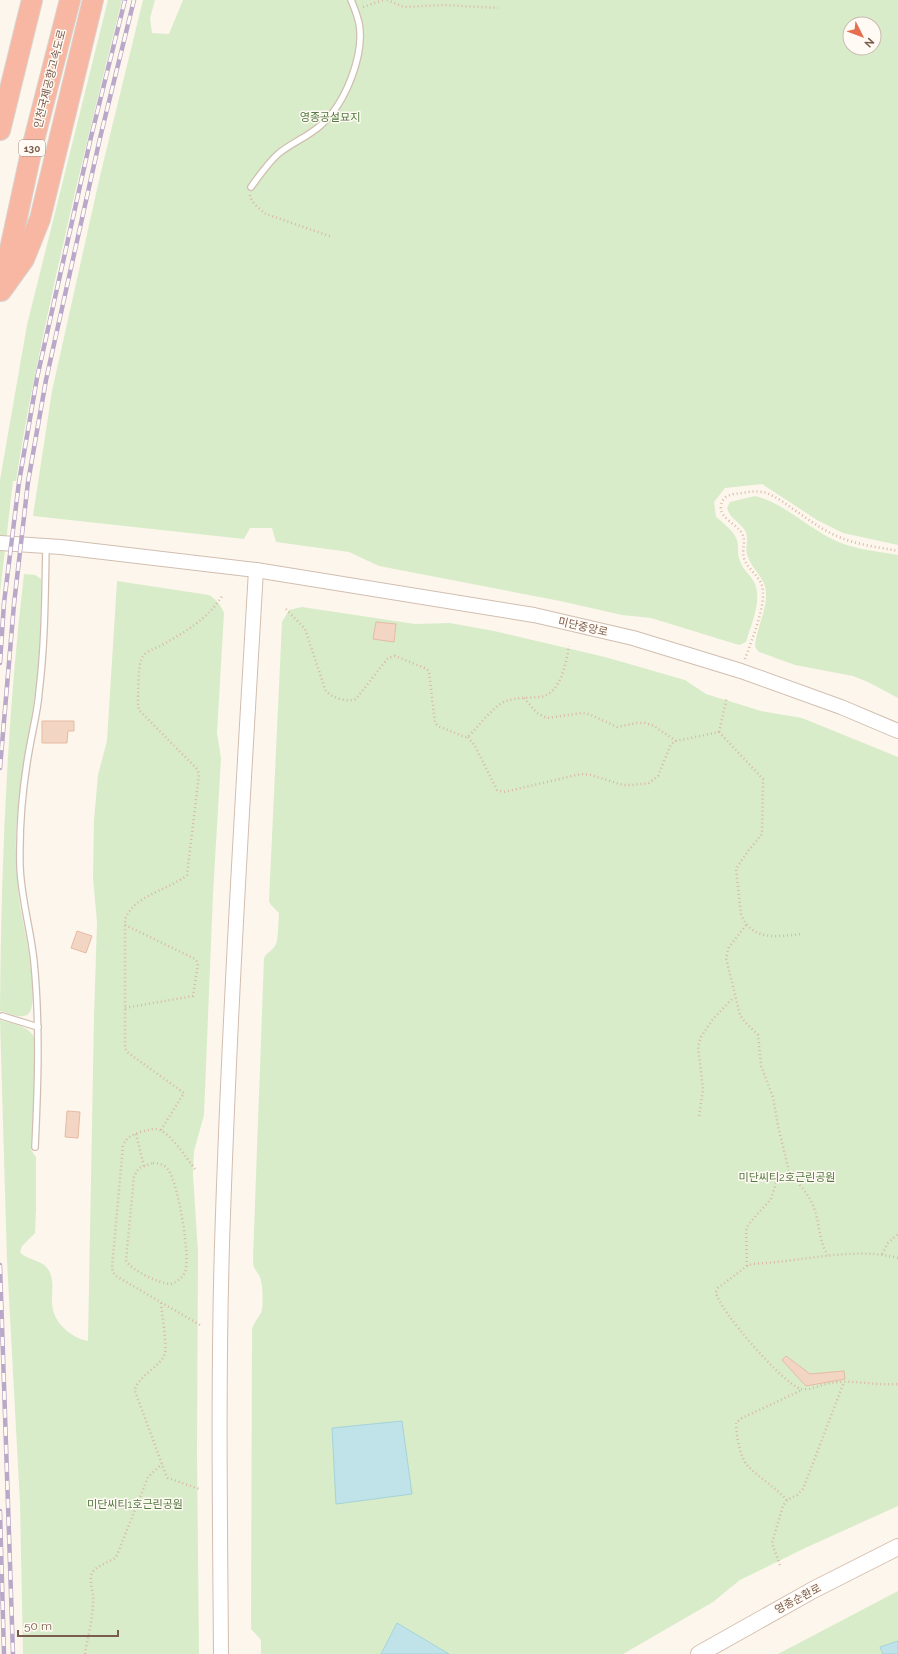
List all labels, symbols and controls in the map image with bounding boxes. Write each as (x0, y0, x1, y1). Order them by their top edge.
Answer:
north arrow (842, 16, 882, 56)
street label: 인천국제공항고속도로 (31, 28, 69, 130)
text: N (861, 35, 877, 50)
park label: 영종공설묘지 (300, 111, 360, 124)
road number: 130 (19, 140, 45, 156)
street label: 미단중앙로 (557, 615, 609, 639)
park label: 미단씨티2호근린공원 (739, 1171, 835, 1184)
park label: 미단씨티1호근린공원 (87, 1498, 183, 1511)
street label: 영종순환로 (773, 1581, 823, 1617)
scale bar (18, 1612, 118, 1638)
text: 50 m (24, 1619, 52, 1633)

